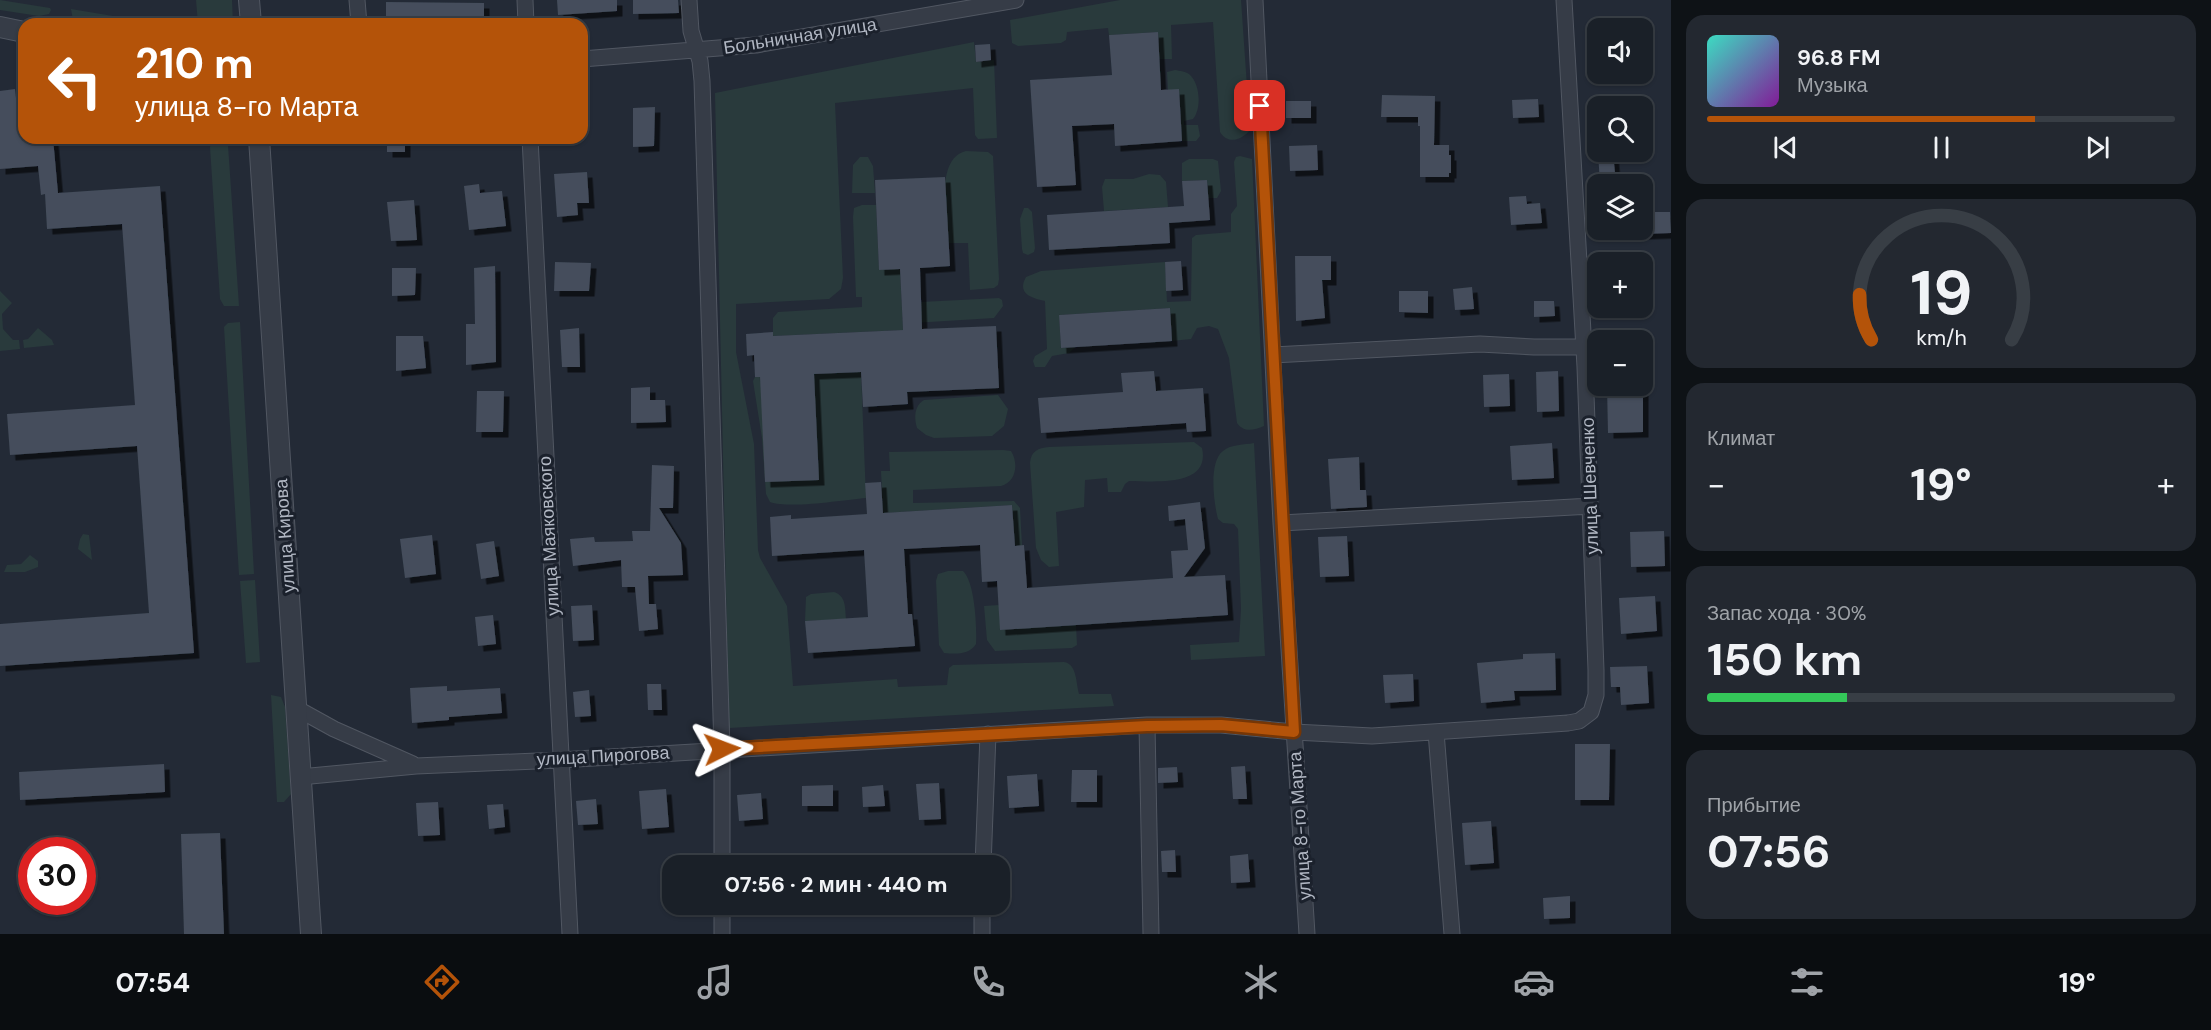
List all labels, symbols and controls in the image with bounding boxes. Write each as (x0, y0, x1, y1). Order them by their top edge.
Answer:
street label: Больничная улица (722, 12, 879, 60)
map controls (1587, 18, 1653, 396)
button: sound (1587, 18, 1653, 84)
text: 210 m (135, 36, 253, 91)
icon: left (36, 42, 114, 120)
text: 96.8 FM (1797, 43, 1881, 72)
text: Музыка (1797, 72, 1868, 98)
pin (1234, 80, 1285, 131)
text: улица 8-го Марта (135, 89, 358, 124)
icon: arrive (1243, 89, 1276, 122)
button: search (1587, 96, 1653, 162)
icon: previous (1769, 131, 1802, 164)
icon: pause (1925, 131, 1958, 164)
icon: next (2081, 131, 2114, 164)
button: layers (1587, 174, 1653, 240)
button: + (1587, 252, 1653, 318)
text: 19 (1910, 252, 1972, 333)
text: km/h (1916, 325, 1966, 353)
button: − (1587, 330, 1653, 396)
street label: улица Шевченко (1576, 417, 1604, 555)
text: Климат (1707, 425, 1775, 451)
text: 19° (1910, 455, 1972, 514)
street label: улица Маяковского (533, 456, 565, 616)
text: − (1707, 463, 1725, 506)
text: + (2157, 463, 2175, 506)
street label: улица Кирова (269, 477, 301, 594)
text: Запас хода · 30% (1707, 600, 1867, 626)
text: 150 km (1707, 630, 1862, 689)
position arrow (690, 717, 754, 781)
street label: улица Пирогова (536, 740, 671, 771)
street label: улица 8-го Марта (1283, 750, 1317, 901)
text: Прибытие (1707, 792, 1801, 818)
text: 07:56 (1707, 822, 1831, 881)
speed limit sign: 30 (18, 837, 96, 915)
text: 07:56 · 2 мин · 440 m (724, 870, 948, 899)
icon: directions (421, 961, 463, 1003)
icon: music (694, 961, 736, 1003)
icon: phone (967, 961, 1009, 1003)
icon: climate (1240, 961, 1282, 1003)
icon: car (1513, 961, 1555, 1003)
icon: filters (1786, 961, 1828, 1003)
text: 07:54 (115, 965, 190, 1000)
text: 19° (2059, 965, 2095, 1000)

